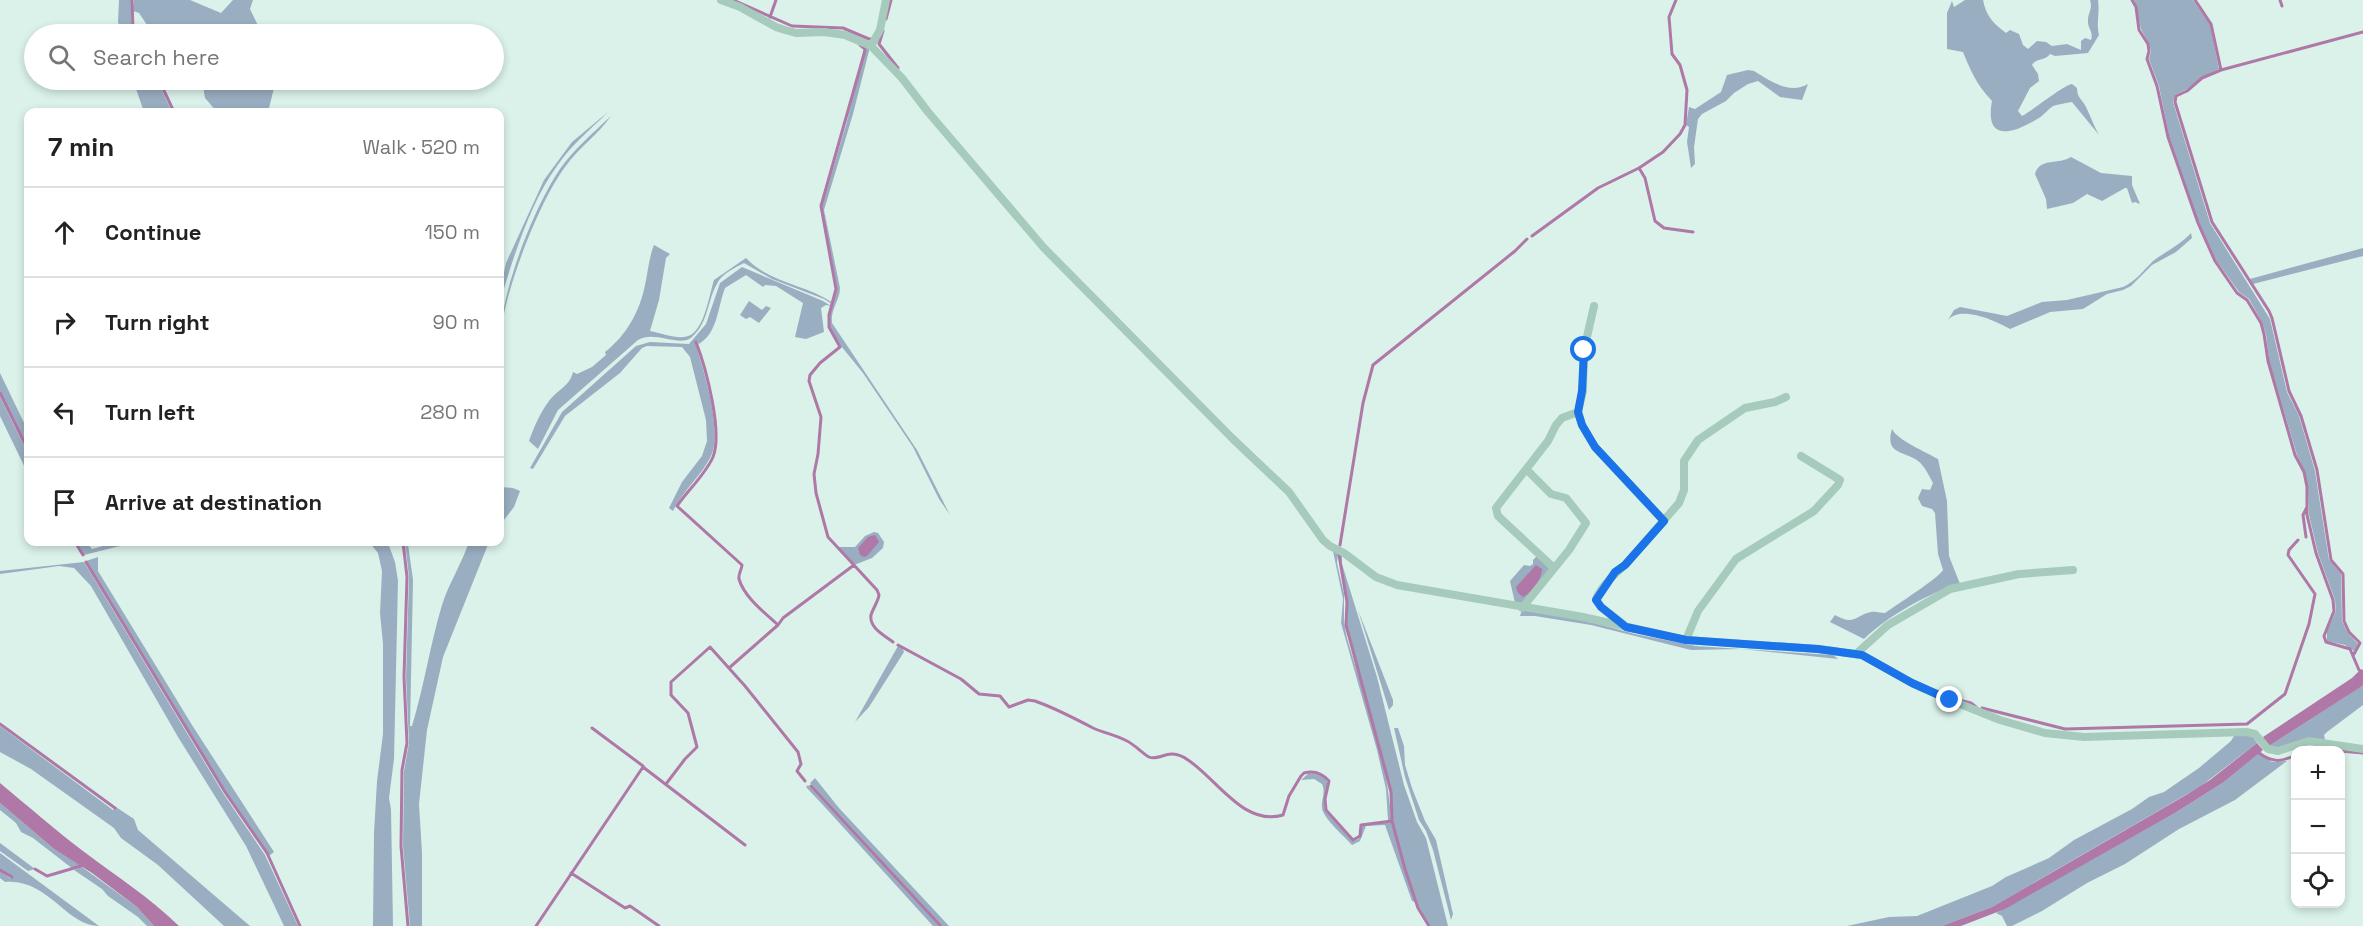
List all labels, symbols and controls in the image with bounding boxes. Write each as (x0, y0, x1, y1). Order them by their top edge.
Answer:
search box (24, 24, 504, 90)
icon: search (45, 41, 78, 74)
text: Search here (93, 43, 220, 71)
text: 7 min (48, 130, 114, 164)
text: Walk · 520 m (362, 134, 480, 160)
icon: ahead (48, 216, 81, 249)
text: Continue (105, 218, 201, 246)
text: 150 m (425, 219, 480, 245)
icon: right (48, 306, 81, 339)
text: Turn right (105, 308, 210, 336)
text: 90 m (433, 309, 480, 335)
route start (1570, 336, 1596, 362)
icon: left (48, 396, 81, 429)
text: Turn left (105, 398, 195, 426)
text: 280 m (420, 399, 480, 425)
icon: arrive (48, 486, 81, 519)
text: Arrive at destination (105, 488, 322, 516)
route end (1936, 686, 1962, 712)
map controls (2291, 746, 2345, 908)
button: + (2291, 746, 2345, 800)
button: − (2291, 800, 2345, 854)
button: locate (2291, 854, 2345, 908)

